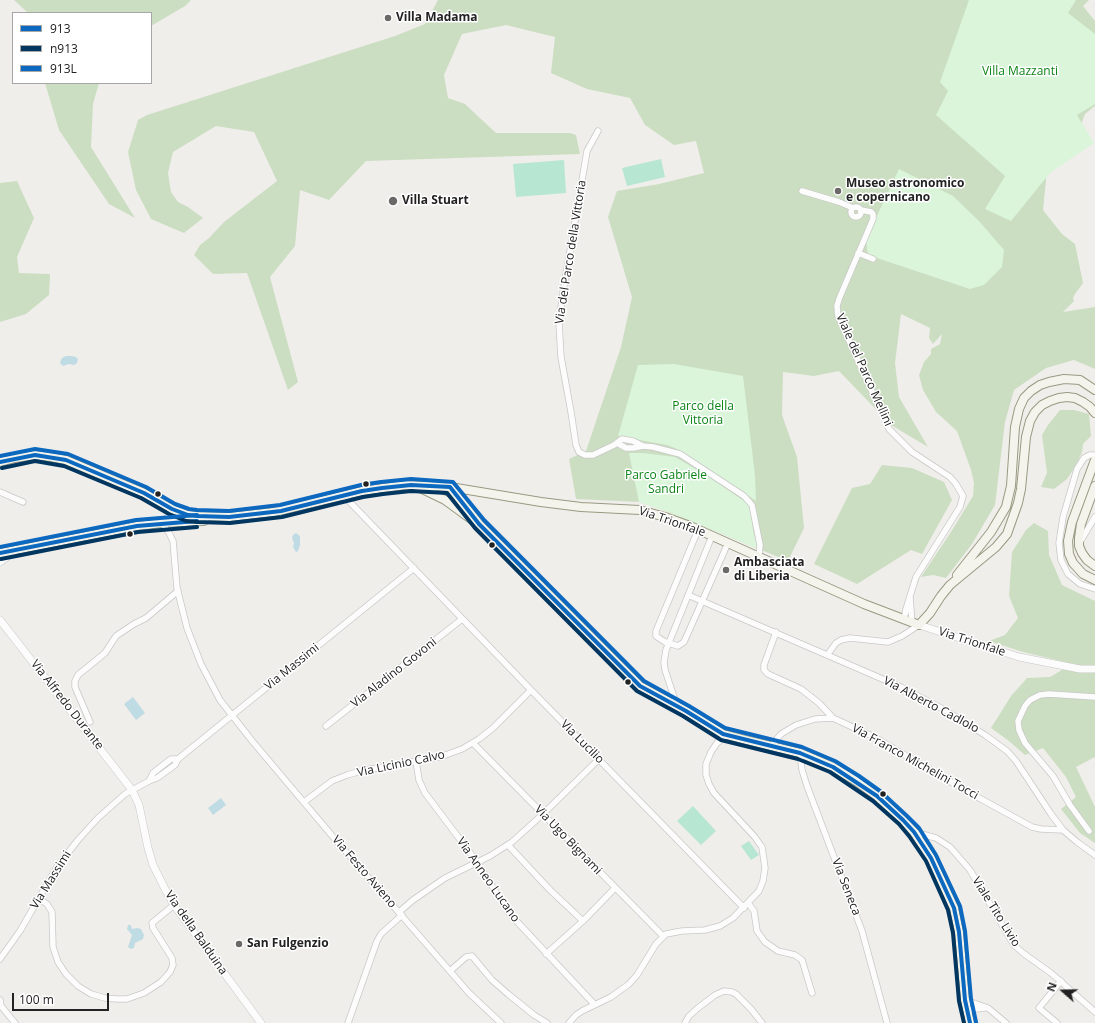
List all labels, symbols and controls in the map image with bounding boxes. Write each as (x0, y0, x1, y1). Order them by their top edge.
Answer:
place label: Villa Madama (396, 11, 478, 25)
legend (12, 12, 152, 84)
marker: Villa Madama (383, 13, 393, 23)
text: 913 (50, 20, 71, 37)
text: n913 (50, 40, 78, 57)
text: 913L (50, 60, 77, 77)
park label: Villa Mazzanti (982, 65, 1058, 79)
place label: Museo astronomico e copernicano (846, 177, 964, 205)
street label: Via del Parco della Vittoria (553, 179, 589, 325)
marker: Museo astronomico e copernicano (833, 186, 843, 196)
place label: Villa Stuart (402, 194, 469, 208)
marker: Villa Stuart (387, 195, 399, 207)
street label: Viale del Parco Mellini (833, 311, 895, 429)
park label: Parco della Vittoria (672, 400, 734, 428)
park label: Parco Gabriele Sandri (625, 469, 707, 497)
unlabelled marker (361, 479, 371, 489)
unlabelled marker (153, 489, 163, 499)
street label: Via Trionfale (637, 504, 707, 540)
unlabelled marker (125, 529, 135, 539)
unlabelled marker (487, 540, 497, 550)
place label: Ambasciata di Liberia (734, 556, 804, 584)
marker: Ambasciata di Liberia (721, 565, 731, 575)
street label: Via Trionfale (937, 624, 1007, 660)
street label: Via Aladino Govoni (348, 635, 440, 711)
street label: Via Massimi (262, 641, 322, 693)
street label: Via Alfredo Durante (27, 657, 107, 753)
street label: Via Alberto Cadlolo (881, 674, 981, 736)
unlabelled marker (623, 677, 633, 687)
street label: Via Lucilio (557, 717, 607, 767)
street label: Via Franco Michelini Tocci (849, 721, 981, 803)
street label: Via Licinio Calvo (356, 748, 446, 780)
unlabelled marker (878, 789, 888, 799)
street label: Via Ugo Bignami (531, 802, 605, 878)
street label: Via Festo Avieno (329, 833, 399, 911)
street label: Via Anneo Lucano (453, 835, 523, 925)
street label: Via Massimi (27, 848, 75, 912)
street label: Via Seneca (829, 857, 863, 917)
street label: Viale Tito Livio (969, 874, 1023, 950)
street label: Via della Balduina (162, 888, 230, 978)
place label: San Fulgenzio (247, 937, 329, 951)
marker: San Fulgenzio (234, 939, 244, 949)
north arrow (1043, 971, 1083, 1011)
text: N (1043, 980, 1060, 994)
scale bar (14, 985, 111, 1011)
text: 100 m (19, 991, 54, 1008)

